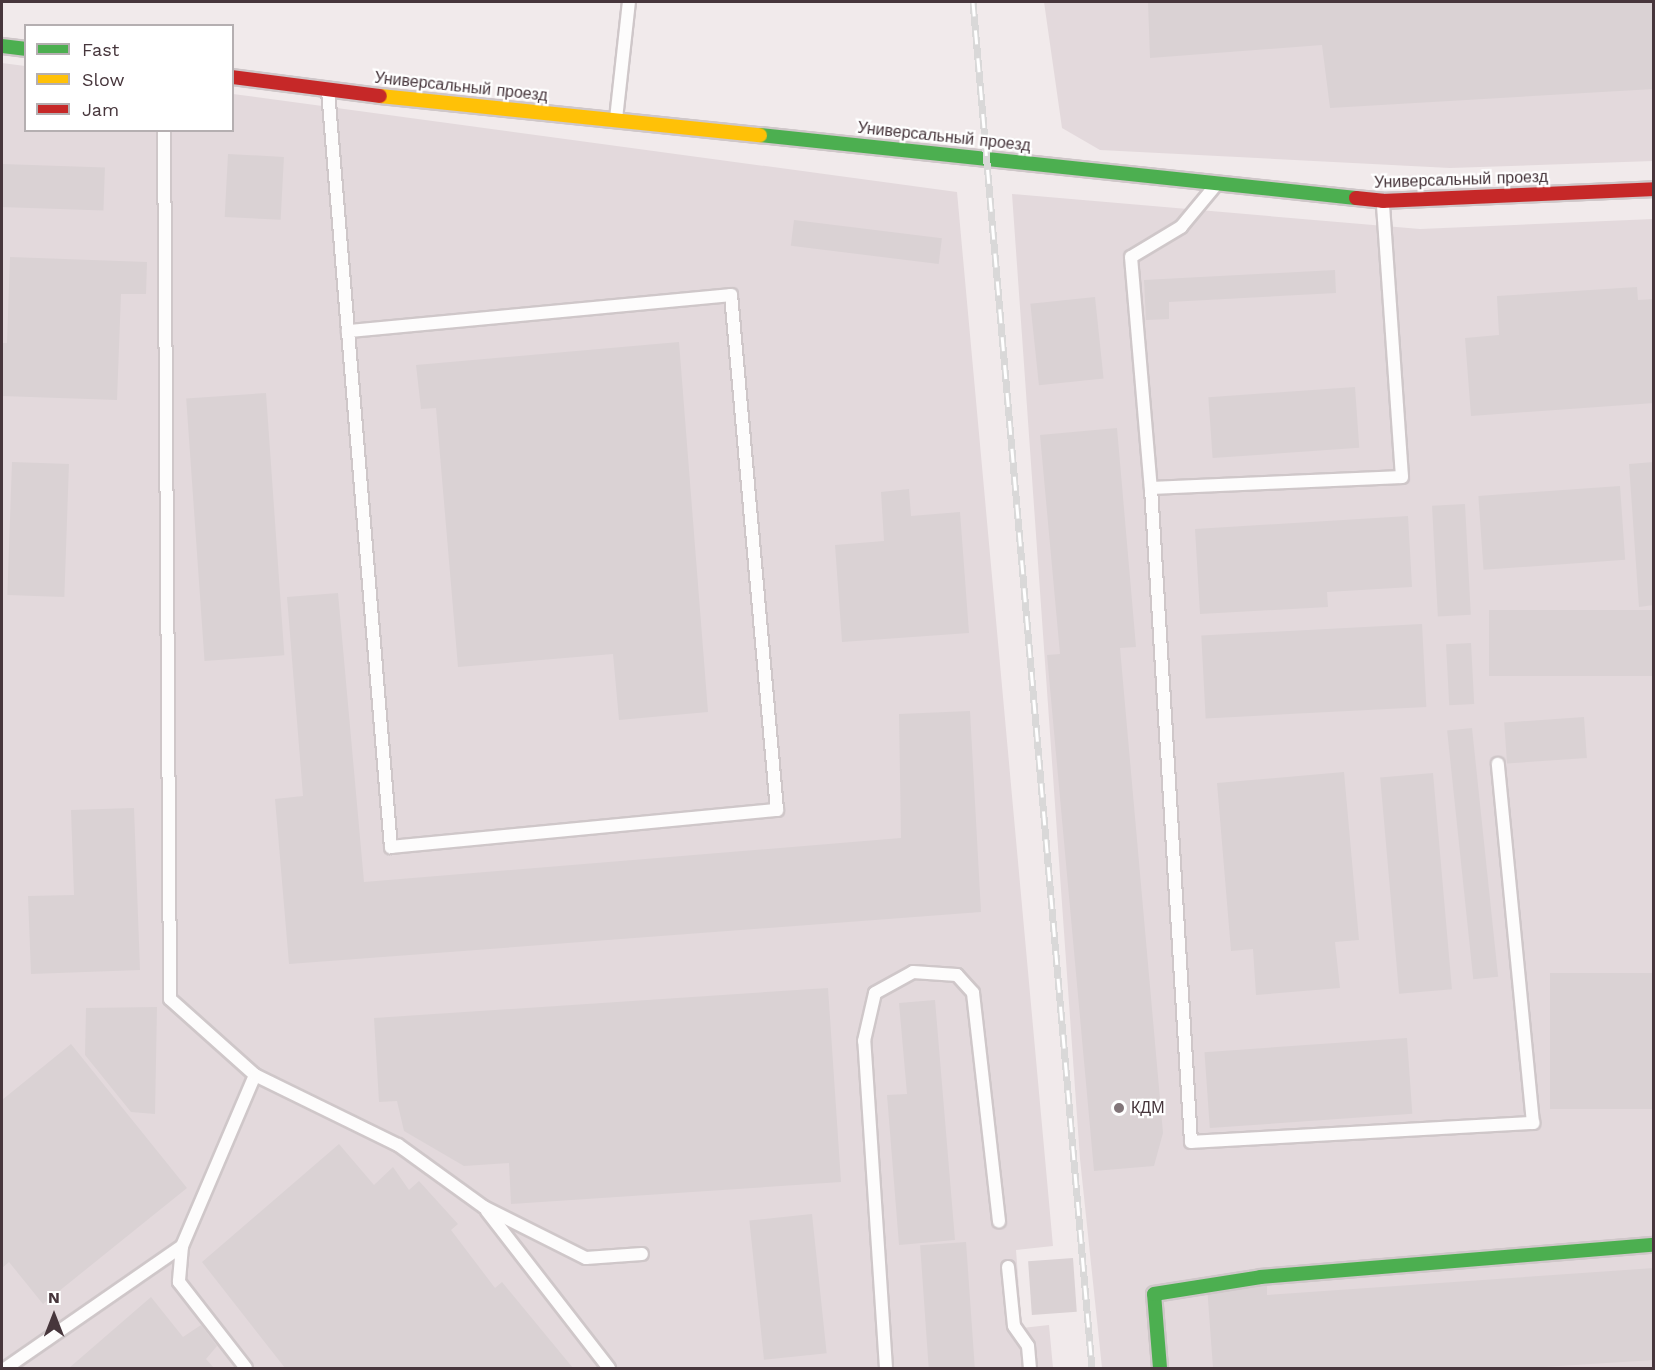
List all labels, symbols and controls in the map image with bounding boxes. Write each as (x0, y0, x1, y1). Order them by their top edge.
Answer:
legend (24, 24, 234, 132)
text: Fast (82, 39, 119, 60)
street label: Универсальный проезд (373, 68, 549, 106)
text: Slow (82, 69, 125, 90)
text: Jam (82, 99, 119, 120)
street label: Универсальный проезд (856, 118, 1032, 156)
street label: Универсальный проезд (1374, 167, 1548, 193)
place label: КДМ (1131, 1098, 1164, 1118)
marker: КДМ (1112, 1101, 1126, 1115)
north arrow (24, 1286, 84, 1346)
text: N (48, 1288, 60, 1307)

